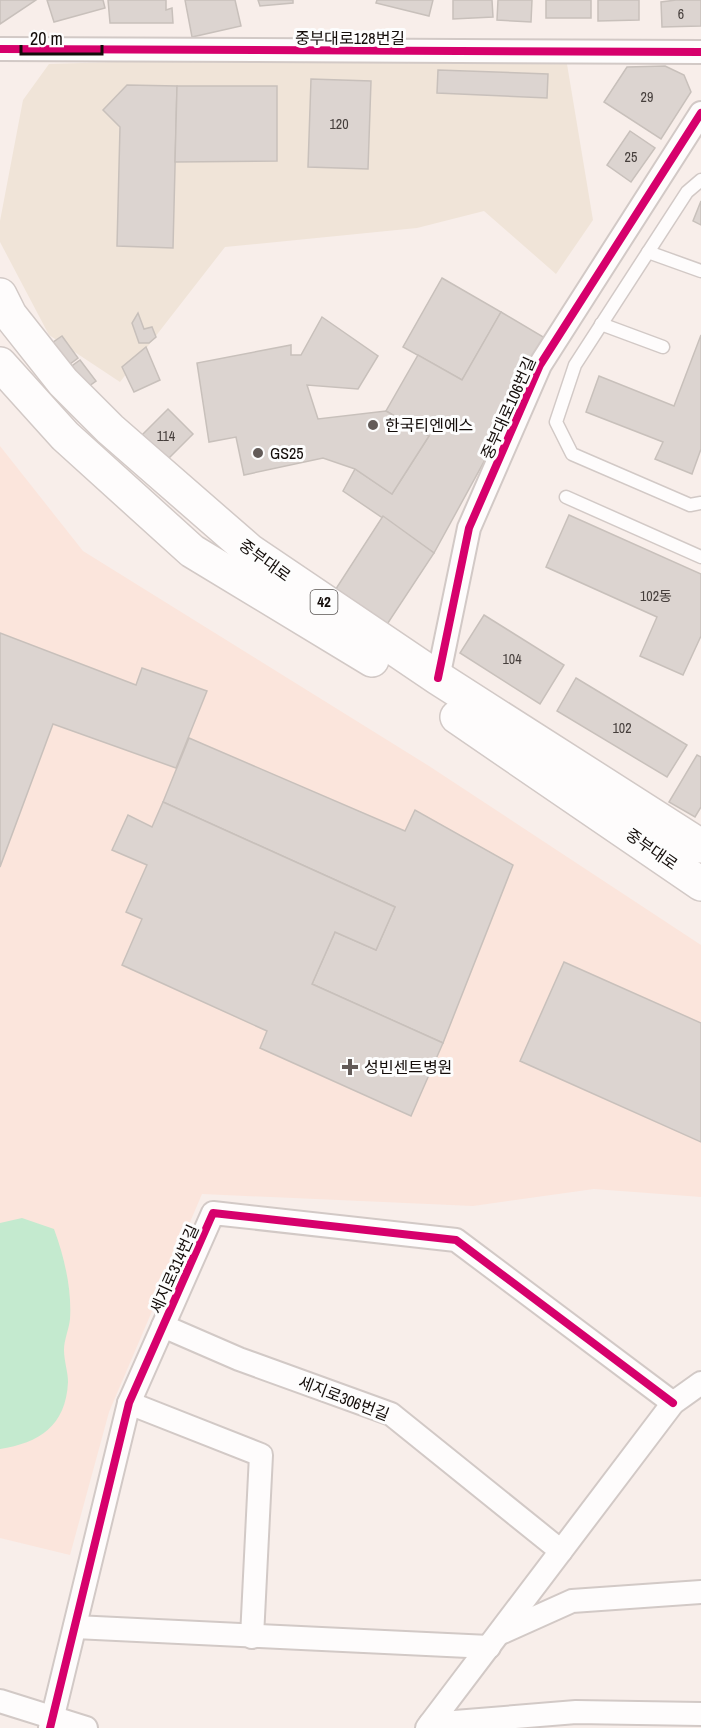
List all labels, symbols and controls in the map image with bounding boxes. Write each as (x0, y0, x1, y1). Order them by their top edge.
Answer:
house number: 6 (678, 5, 684, 23)
scale bar (21, 18, 102, 56)
text: 20 m (30, 26, 63, 51)
street label: 중부대로128번길 (295, 27, 405, 49)
house number: 29 (641, 88, 653, 106)
house number: 120 (329, 115, 349, 133)
house number: 25 (625, 148, 637, 166)
street label: 중부대로106번길 (476, 353, 540, 463)
place label: 한국티엔에스 (385, 414, 473, 436)
marker: 한국티엔에스 (366, 418, 380, 432)
house number: 114 (157, 427, 176, 445)
place label: GS25 (270, 442, 304, 464)
marker: GS25 (251, 446, 265, 460)
street label: 중부대로 (235, 534, 296, 586)
house number: 102동 (640, 587, 672, 605)
road number: 42 (310, 590, 338, 614)
house number: 104 (502, 650, 522, 668)
house number: 102 (612, 719, 632, 737)
street label: 중부대로 (622, 823, 683, 875)
place label: 성빈센트병원 (364, 1056, 452, 1078)
marker: 성빈센트병원 (341, 1058, 359, 1076)
street label: 세지로314번길 (145, 1221, 203, 1317)
street label: 세지로306번길 (295, 1371, 393, 1425)

